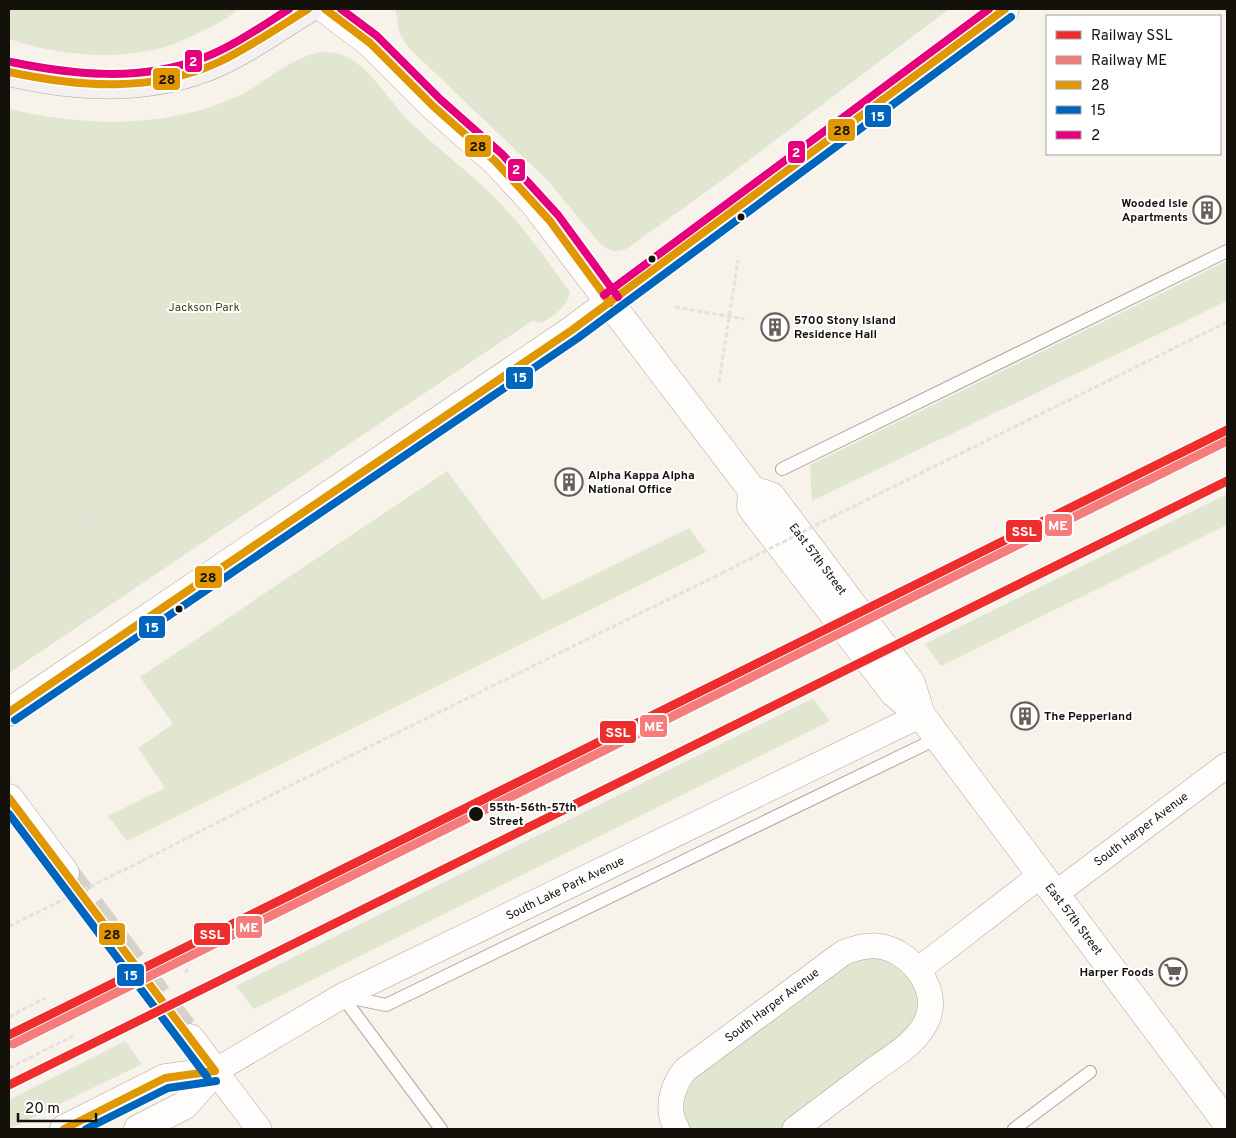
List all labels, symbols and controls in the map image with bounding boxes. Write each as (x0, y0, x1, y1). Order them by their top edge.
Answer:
legend (1046, 15, 1221, 155)
text: Railway SSL (1091, 27, 1173, 46)
line badge: 2 (184, 49, 203, 73)
text: Railway ME (1091, 52, 1167, 71)
text: 2 (189, 54, 197, 71)
line badge: 28 (152, 67, 181, 91)
text: 28 (158, 72, 176, 89)
text: 28 (1091, 77, 1109, 96)
text: 15 (1091, 102, 1106, 121)
line badge: 15 (864, 104, 892, 128)
text: 15 (871, 109, 885, 126)
line badge: 28 (827, 118, 856, 142)
text: 28 (833, 123, 851, 140)
text: 2 (1091, 127, 1100, 146)
line badge: 28 (464, 134, 492, 158)
text: 28 (469, 139, 487, 156)
line badge: 2 (787, 140, 806, 164)
text: 2 (792, 145, 800, 162)
line badge: 2 (507, 158, 526, 182)
text: 2 (512, 162, 520, 179)
building icon: Wooded Isle Apartments (1192, 195, 1222, 225)
place label: Wooded Isle Apartments (1121, 196, 1188, 226)
unlabelled marker (736, 212, 746, 222)
unlabelled marker (647, 254, 657, 264)
park label: Jackson Park (168, 300, 240, 316)
building icon: 5700 Stony Island Residence Hall (760, 312, 790, 342)
place label: 5700 Stony Island Residence Hall (794, 313, 896, 343)
line badge: 15 (505, 366, 534, 390)
text: 15 (513, 370, 527, 387)
building icon: Alpha Kappa Alpha National Office (554, 467, 584, 497)
place label: Alpha Kappa Alpha National Office (588, 468, 695, 498)
line badge: ME (1044, 513, 1073, 537)
text: ME (1048, 518, 1068, 535)
line badge: SSL (1005, 519, 1043, 543)
street label: East 57th Street (785, 520, 850, 599)
text: SSL (1011, 524, 1037, 541)
line badge: 28 (194, 565, 223, 589)
text: 28 (199, 570, 217, 587)
unlabelled marker (174, 604, 184, 614)
line badge: 15 (138, 615, 166, 639)
text: 15 (145, 620, 159, 637)
building icon: The Pepperland (1010, 701, 1040, 731)
place label: The Pepperland (1044, 709, 1132, 725)
line badge: ME (639, 714, 668, 738)
text: ME (644, 719, 664, 736)
line badge: SSL (599, 720, 637, 744)
text: SSL (605, 725, 631, 742)
street label: South Harper Avenue (1091, 789, 1192, 871)
place label: 55th-56th-57th Street (489, 800, 577, 830)
marker: 55th-56th-57th Street (467, 805, 485, 823)
street label: South Lake Park Avenue (504, 853, 627, 925)
street label: East 57th Street (1041, 880, 1106, 959)
line badge: ME (235, 915, 263, 939)
text: ME (239, 920, 259, 937)
line badge: 28 (98, 922, 126, 946)
line badge: SSL (193, 922, 231, 946)
text: 28 (103, 927, 121, 944)
text: SSL (199, 927, 225, 944)
supermarket icon: Harper Foods (1158, 957, 1188, 987)
line badge: 15 (116, 963, 145, 987)
street label: South Harper Avenue (722, 965, 823, 1047)
place label: Harper Foods (1079, 965, 1154, 981)
text: 15 (124, 968, 138, 985)
scale bar (18, 1090, 95, 1122)
text: 20 m (25, 1100, 60, 1119)

